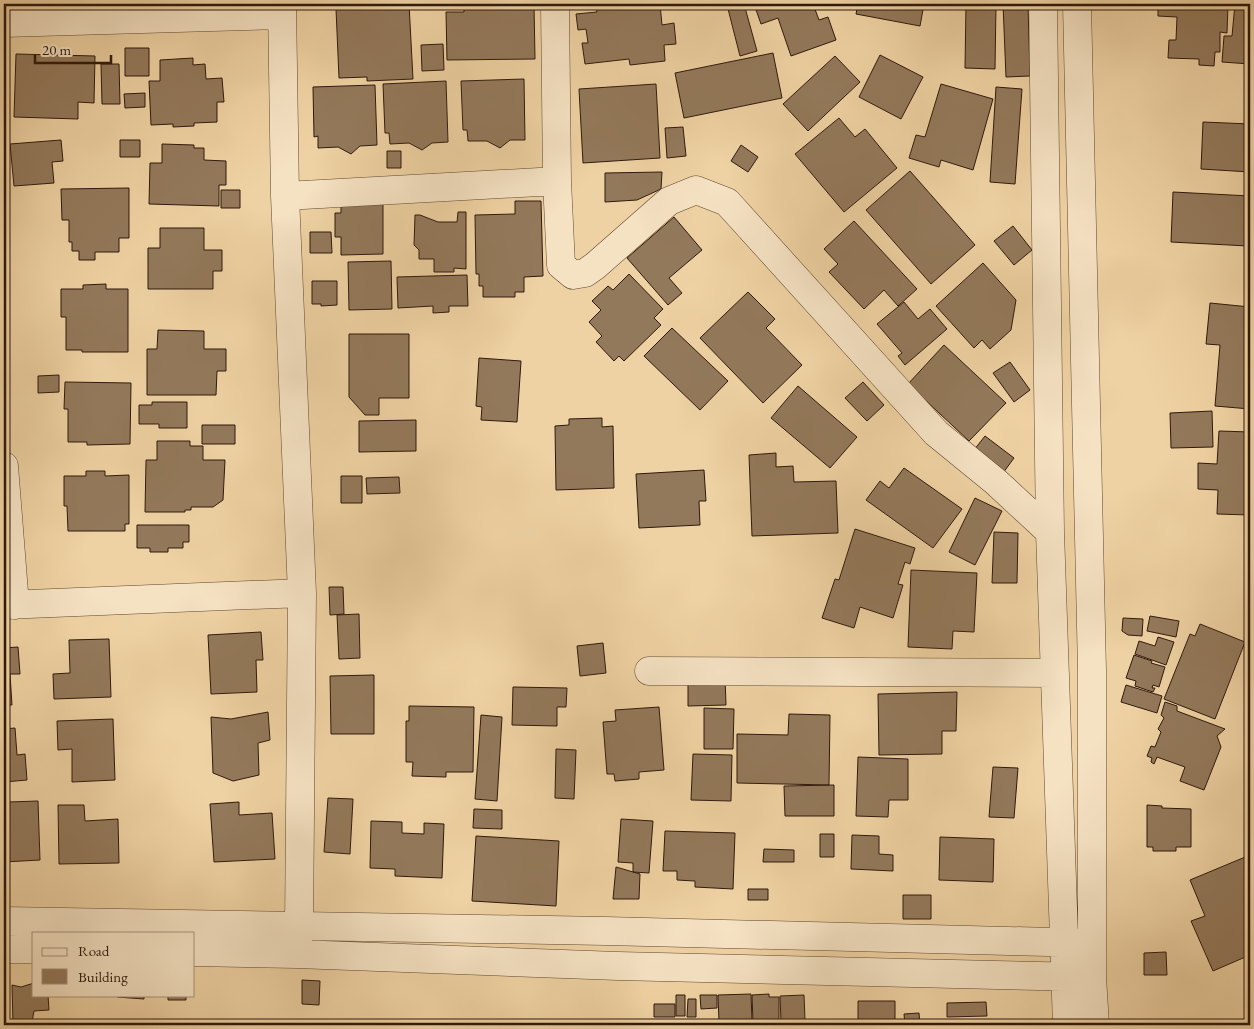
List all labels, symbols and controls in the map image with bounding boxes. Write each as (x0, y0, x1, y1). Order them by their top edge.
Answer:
scale bar (35, 32, 111, 64)
text: 20 m (42, 40, 71, 59)
legend (32, 932, 195, 996)
text: Road (78, 941, 110, 960)
text: Building (78, 967, 128, 986)

